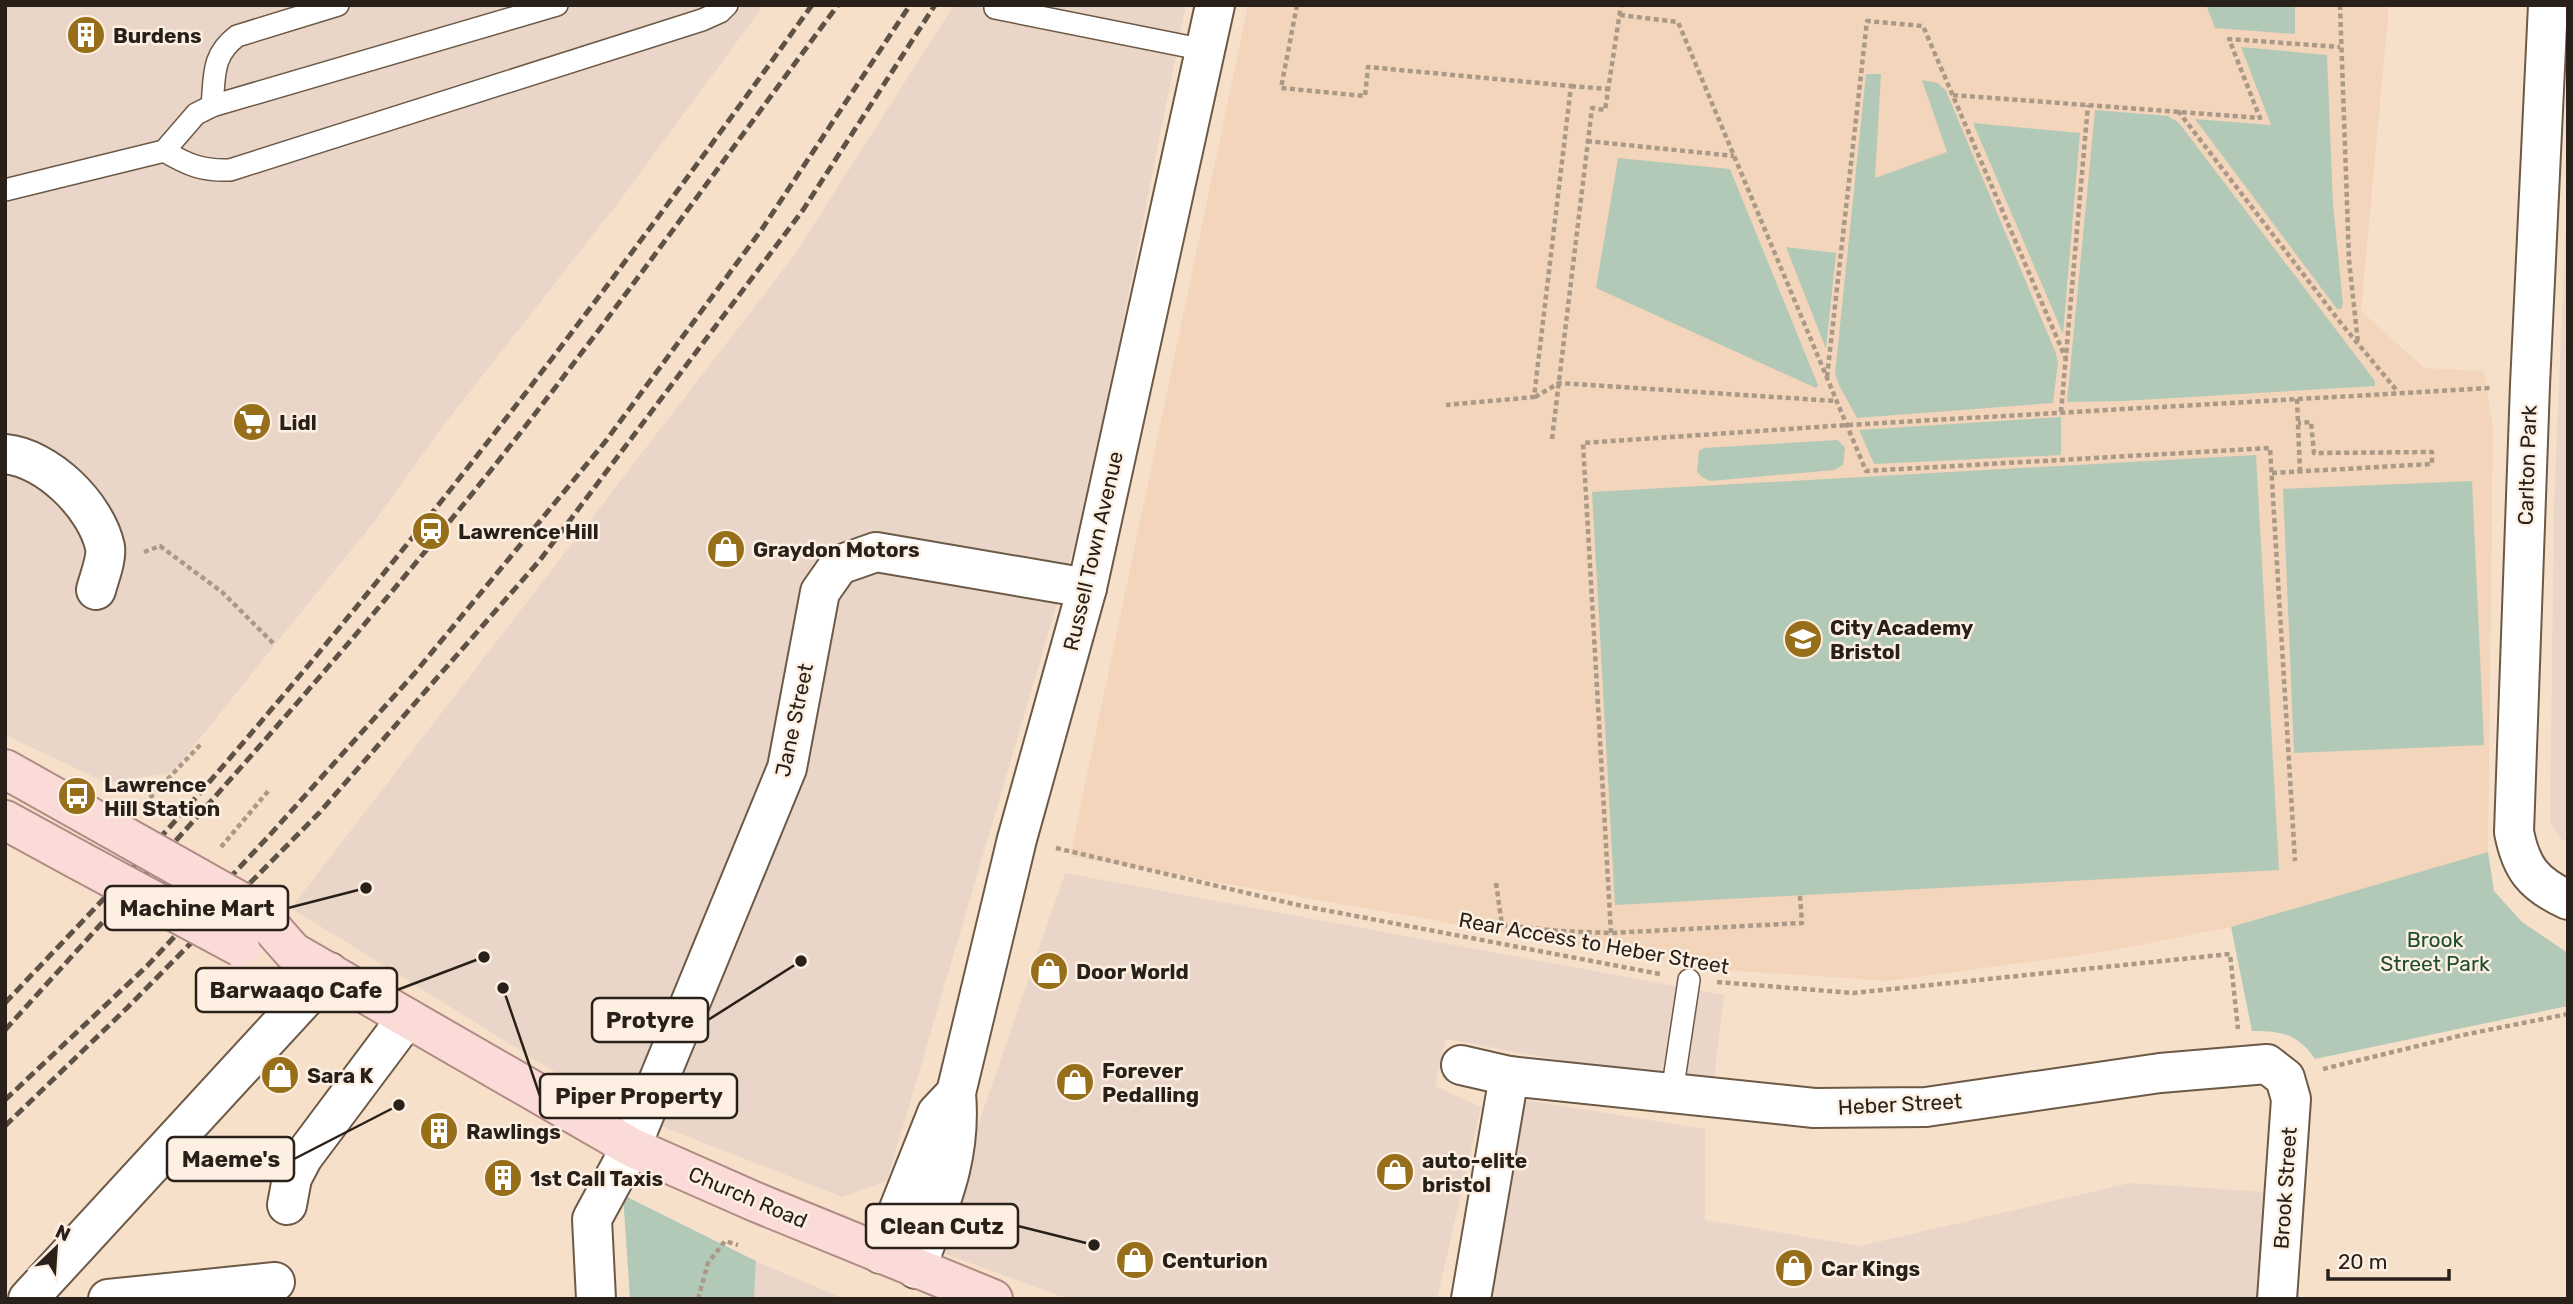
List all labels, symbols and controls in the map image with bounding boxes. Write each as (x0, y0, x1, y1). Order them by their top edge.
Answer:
building icon: Burdens (65, 14, 107, 56)
place label: Burdens (113, 23, 202, 48)
supermarket icon: Lidl (231, 401, 273, 443)
street label: Carlton Park (2512, 404, 2542, 526)
place label: Lidl (279, 410, 317, 435)
street label: Russell Town Avenue (1058, 449, 1128, 653)
station icon: Lawrence Hill (410, 510, 452, 552)
place label: Lawrence Hill (458, 519, 599, 544)
shop icon: Graydon Motors (705, 528, 747, 570)
place label: Graydon Motors (753, 537, 920, 562)
place label: City Academy Bristol (1830, 615, 1974, 664)
school or university icon: City Academy Bristol (1782, 618, 1824, 660)
street label: Jane Street (770, 661, 818, 779)
place label: Lawrence Hill Station (104, 772, 220, 821)
bus stop icon: Lawrence Hill Station (56, 775, 98, 817)
callout: Machine Mart (105, 886, 288, 930)
text: Machine Mart (120, 894, 275, 922)
street label: Rear Access to Heber Street (1457, 907, 1731, 979)
park label: Brook Street Park (2380, 927, 2490, 976)
shop icon: Door World (1028, 950, 1070, 992)
place label: Door World (1076, 959, 1189, 984)
callout: Barwaaqo Cafe (196, 968, 397, 1012)
text: Barwaaqo Cafe (210, 976, 383, 1004)
callout: Protyre (592, 998, 708, 1042)
text: Protyre (606, 1006, 694, 1034)
shop icon: Sara K (259, 1054, 301, 1096)
place label: Forever Pedalling (1102, 1058, 1199, 1107)
shop icon: Forever Pedalling (1054, 1061, 1096, 1103)
place label: Sara K (307, 1063, 374, 1088)
callout: Piper Property (540, 1074, 737, 1118)
text: Piper Property (555, 1082, 723, 1110)
street label: Heber Street (1837, 1088, 1963, 1120)
building icon: Rawlings (418, 1110, 460, 1152)
place label: Rawlings (466, 1119, 561, 1144)
street label: Brook Street (2268, 1126, 2302, 1250)
callout: Maeme's (167, 1137, 294, 1181)
text: Maeme's (182, 1145, 280, 1173)
place label: auto-elite bristol (1422, 1148, 1527, 1197)
shop icon: auto-elite bristol (1374, 1151, 1416, 1193)
building icon: 1st Call Taxis (482, 1157, 524, 1199)
street label: Church Road (685, 1161, 811, 1233)
place label: 1st Call Taxis (530, 1166, 663, 1191)
callout: Clean Cutz (866, 1204, 1018, 1248)
text: Clean Cutz (880, 1212, 1004, 1240)
north arrow (21, 1213, 91, 1283)
text: N (52, 1220, 74, 1246)
scale bar (2328, 1238, 2449, 1282)
shop icon: Centurion (1114, 1239, 1156, 1281)
shop icon: Car Kings (1773, 1247, 1815, 1289)
place label: Centurion (1162, 1248, 1268, 1273)
text: 20 m (2338, 1249, 2387, 1274)
place label: Car Kings (1821, 1256, 1920, 1281)

